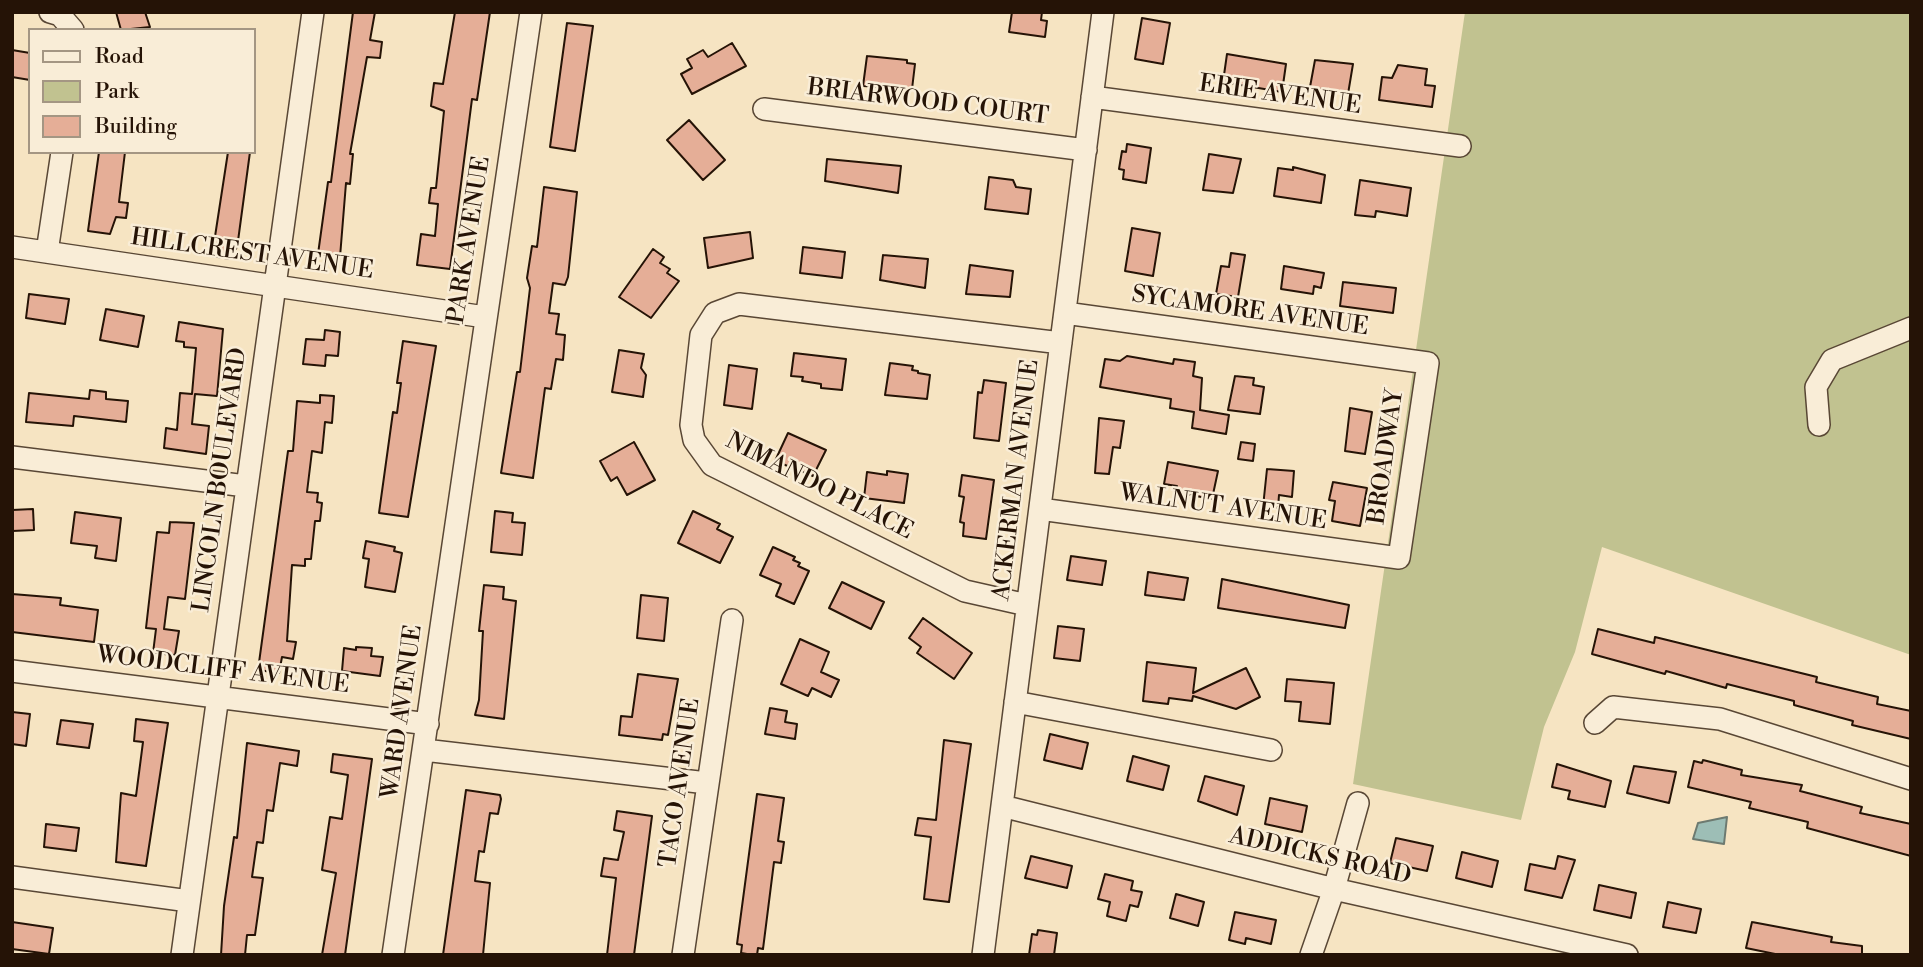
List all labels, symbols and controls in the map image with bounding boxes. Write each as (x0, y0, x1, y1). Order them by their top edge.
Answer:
legend (28, 28, 256, 154)
text: Road (95, 44, 144, 70)
street label: ERIE AVENUE (1197, 70, 1363, 122)
street label: BRIARWOOD COURT (806, 74, 1050, 132)
text: Park (95, 79, 139, 105)
text: Building (95, 114, 177, 140)
street label: PARK AVENUE (443, 154, 497, 326)
street label: HILLCREST AVENUE (129, 224, 375, 286)
street label: SYCAMORE AVENUE (1130, 281, 1370, 343)
street label: LINCOLN BOULEVARD (188, 346, 254, 614)
street label: ACKERMAN AVENUE (988, 358, 1046, 602)
street label: BROADWAY (1363, 388, 1411, 526)
street label: NIMANDO PLACE (721, 427, 917, 547)
street label: WALNUT AVENUE (1118, 479, 1328, 537)
street label: WARD AVENUE (377, 623, 429, 801)
street label: WOODCLIFF AVENUE (95, 641, 351, 701)
street label: TACO AVENUE (655, 696, 707, 870)
street label: ADDICKS ROAD (1226, 822, 1414, 892)

